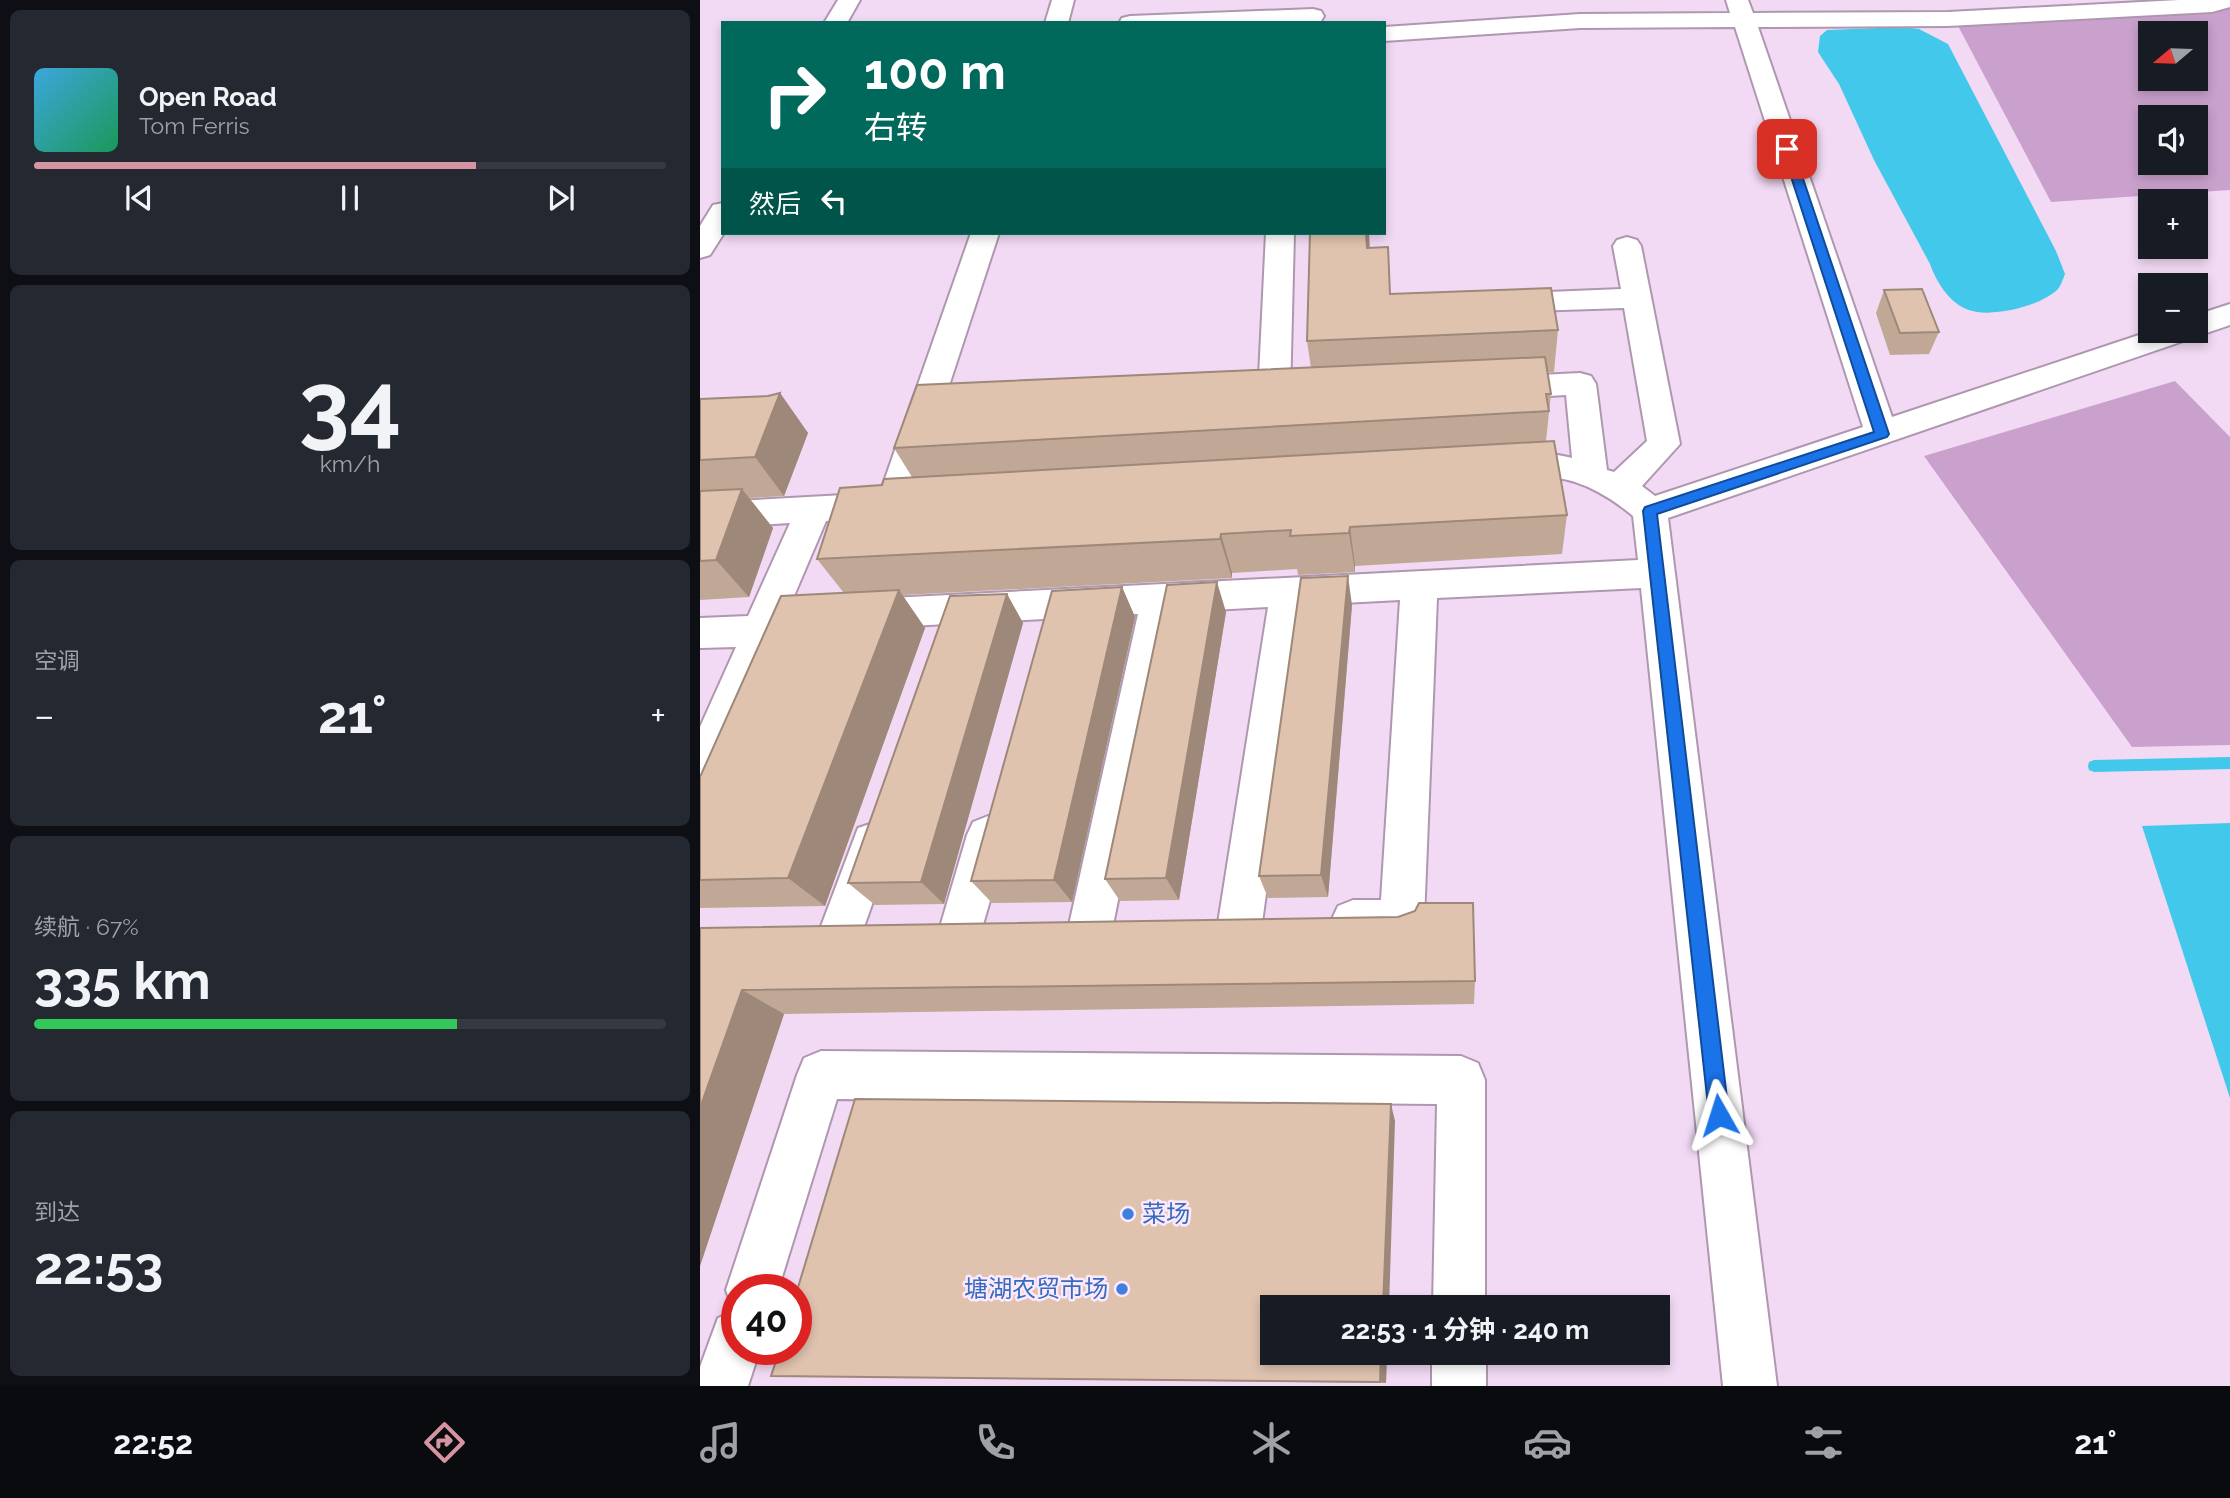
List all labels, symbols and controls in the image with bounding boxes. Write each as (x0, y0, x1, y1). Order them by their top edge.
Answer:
north arrow (2138, 21, 2208, 91)
map controls (2138, 21, 2208, 343)
text: 100 m (864, 43, 1006, 100)
icon: right (749, 49, 840, 140)
text: Open Road (139, 82, 277, 112)
button: sound (2138, 105, 2208, 175)
text: 右转 (864, 109, 928, 146)
text: Tom Ferris (139, 112, 250, 139)
pin (1757, 119, 1817, 179)
icon: arrive (1768, 130, 1806, 168)
icon: previous (120, 179, 158, 217)
icon: pause (331, 179, 369, 217)
icon: next (542, 179, 580, 217)
icon: left (815, 182, 853, 220)
text: 然后 (749, 189, 801, 219)
button: + (2138, 189, 2208, 259)
button: − (2138, 273, 2208, 343)
text: 34 (299, 351, 401, 458)
text: km/h (320, 450, 380, 477)
text: 空调 (34, 647, 80, 674)
text: 21° (318, 684, 387, 745)
text: − (34, 693, 54, 738)
text: + (650, 693, 666, 738)
text: 续航 · 67% (34, 913, 139, 940)
text: 335 km (34, 950, 211, 1011)
position arrow (1682, 1078, 1756, 1152)
text: 到达 (34, 1198, 80, 1225)
place label: 菜场 (1142, 1199, 1190, 1228)
marker: 菜场 (1120, 1206, 1136, 1222)
text: 22:53 (34, 1235, 163, 1296)
speed limit sign: 40 (721, 1274, 812, 1365)
place label: 塘湖农贸市场 (964, 1274, 1108, 1303)
marker: 塘湖农贸市场 (1114, 1281, 1130, 1297)
text: 22:53 · 1 分钟 · 240 m (1341, 1315, 1589, 1345)
icon: directions (420, 1418, 469, 1467)
icon: music (696, 1418, 745, 1467)
icon: phone (971, 1418, 1020, 1467)
icon: climate (1247, 1418, 1296, 1467)
icon: car (1523, 1418, 1572, 1467)
icon: filters (1799, 1418, 1848, 1467)
text: 22:52 (113, 1424, 193, 1461)
text: 21° (2074, 1424, 2117, 1461)

